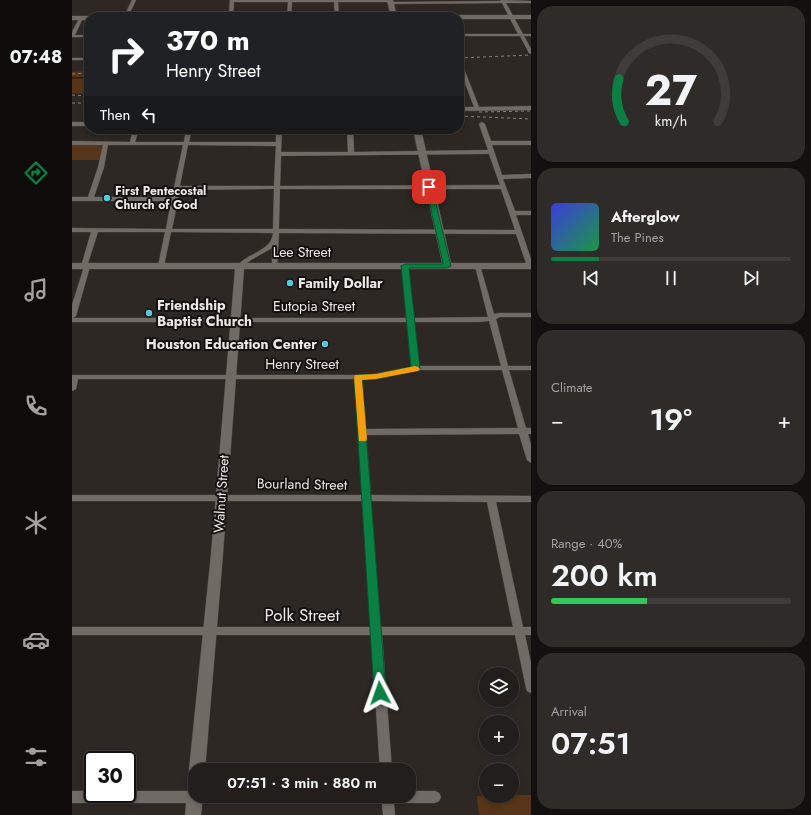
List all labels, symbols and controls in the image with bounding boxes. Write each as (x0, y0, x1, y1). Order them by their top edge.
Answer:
text: 370 m (166, 20, 250, 61)
icon: right (100, 28, 152, 80)
text: 07:48 (10, 44, 62, 70)
text: Henry Street (166, 58, 261, 84)
text: 27 (645, 60, 697, 121)
text: Then (100, 104, 130, 126)
icon: left (138, 104, 160, 126)
text: km/h (655, 110, 687, 130)
icon: directions (22, 159, 50, 187)
pin (412, 170, 446, 204)
icon: arrive (418, 176, 440, 198)
place label: First Pentecostal Church of God (115, 182, 206, 214)
marker: First Pentecostal Church of God (102, 193, 112, 203)
text: Afterglow (611, 206, 680, 228)
text: The Pines (611, 228, 664, 247)
street label: Lee Street (273, 242, 332, 262)
icon: previous (580, 267, 602, 289)
icon: pause (660, 267, 682, 289)
icon: next (740, 267, 762, 289)
place label: Family Dollar (298, 273, 383, 293)
icon: music (22, 276, 50, 304)
marker: Family Dollar (285, 278, 295, 288)
place label: Friendship Baptist Church (157, 295, 252, 331)
street label: Eutopia Street (273, 296, 356, 316)
marker: Friendship Baptist Church (144, 308, 154, 318)
place label: Houston Education Center (146, 334, 317, 354)
marker: Houston Education Center (320, 339, 330, 349)
street label: Henry Street (265, 354, 339, 374)
text: Climate (551, 378, 592, 397)
icon: phone (22, 392, 50, 420)
text: 19° (649, 398, 692, 441)
text: − (551, 404, 564, 436)
text: + (777, 404, 791, 436)
street label: Walnut Street (208, 454, 234, 534)
street label: Bourland Street (257, 473, 348, 495)
icon: climate (22, 509, 50, 537)
text: Range · 40% (551, 534, 622, 553)
text: 200 km (551, 554, 658, 597)
street label: Polk Street (264, 603, 340, 627)
icon: car (22, 626, 50, 654)
map controls (479, 667, 519, 803)
button: layers (479, 667, 519, 707)
position arrow (359, 672, 401, 714)
text: Arrival (551, 702, 587, 721)
button: + (479, 715, 519, 755)
text: 07:51 (551, 722, 630, 765)
icon: filters (22, 743, 50, 771)
speed limit sign: 30 (84, 751, 136, 803)
button: − (479, 763, 519, 803)
text: 07:51 · 3 min · 880 m (227, 772, 377, 794)

